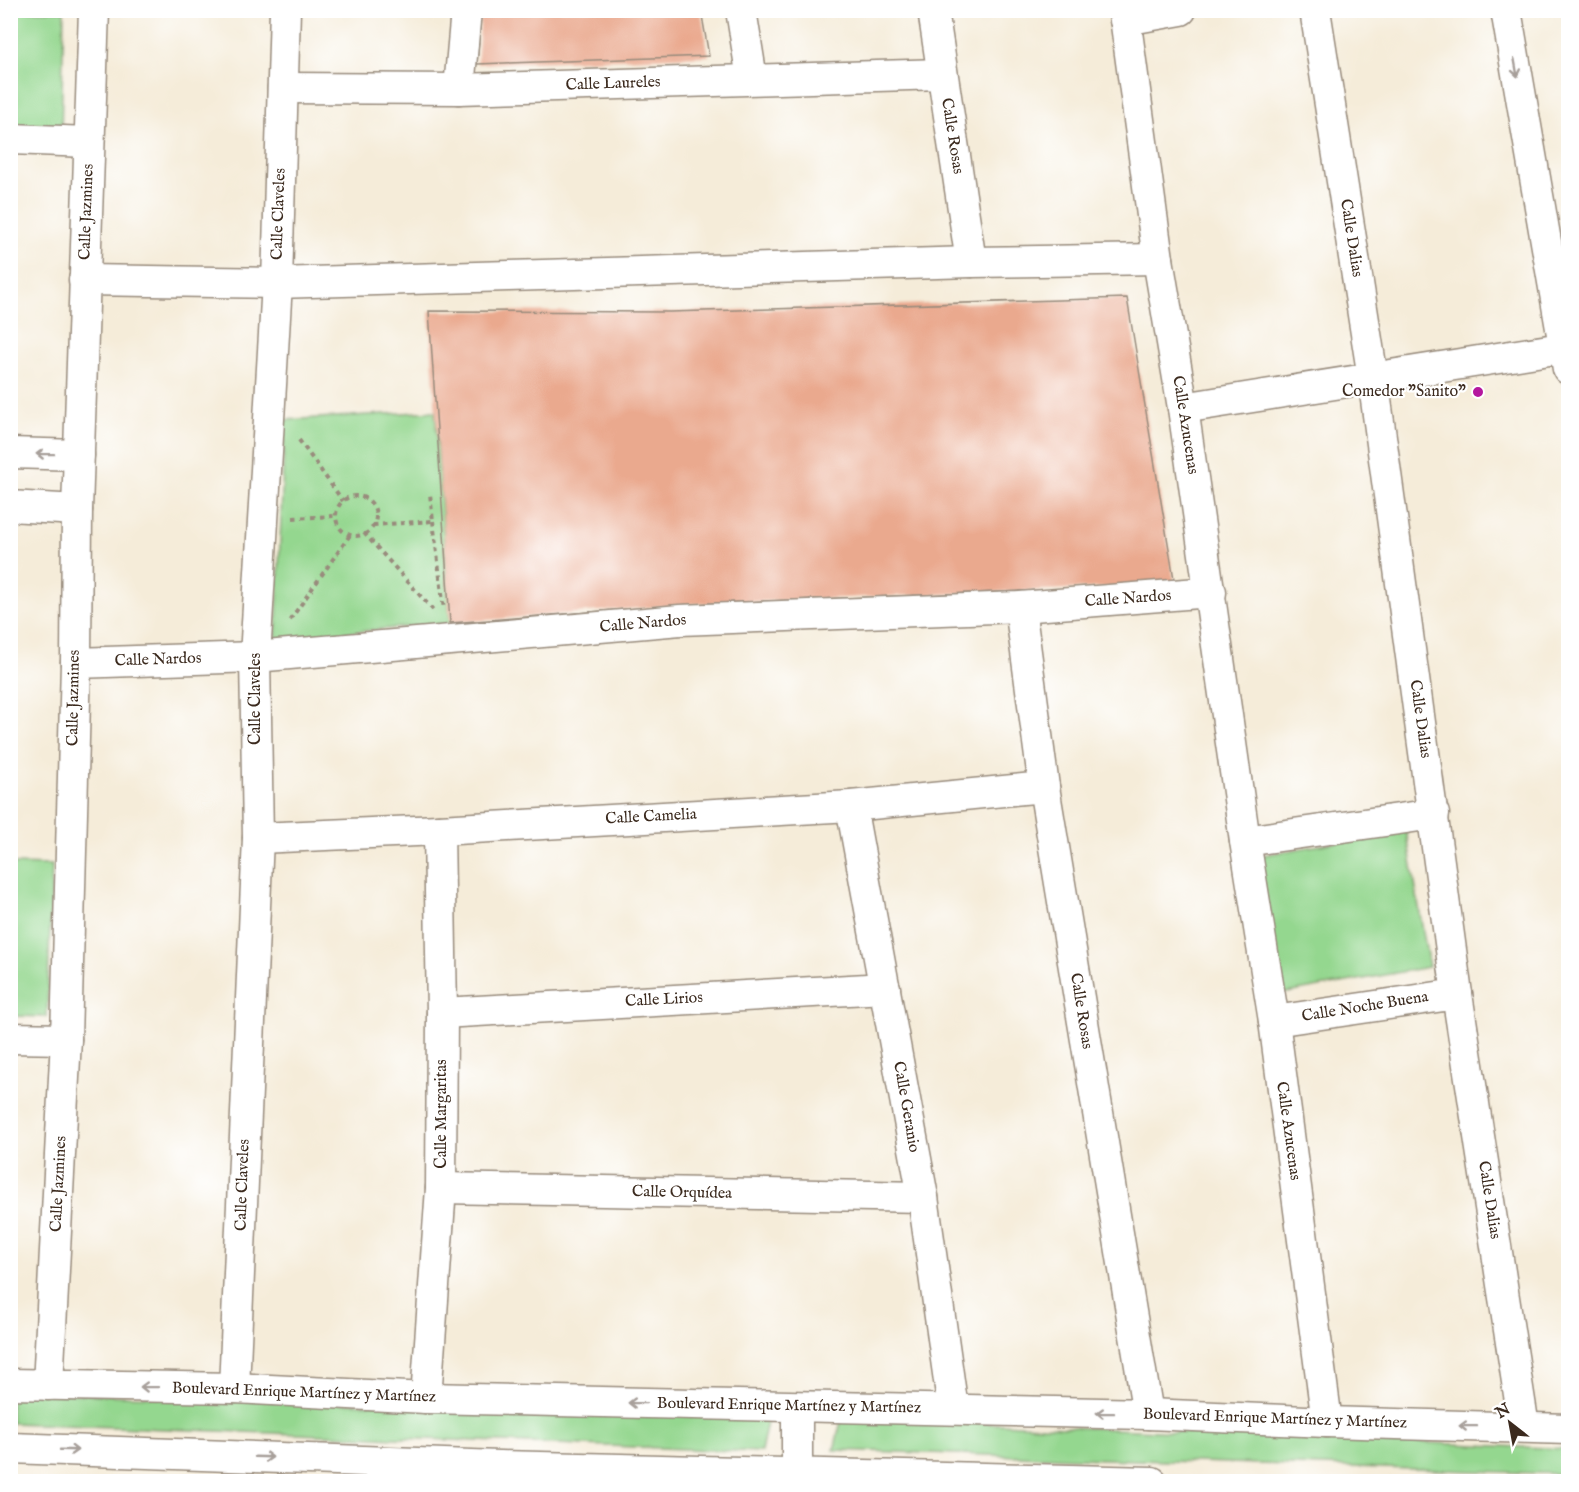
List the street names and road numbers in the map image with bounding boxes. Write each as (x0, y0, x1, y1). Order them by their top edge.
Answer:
street label: Calle Laureles (565, 72, 661, 96)
street label: Calle Rosas (936, 97, 968, 176)
street label: Calle Jazmines (75, 163, 99, 261)
street label: Calle Claveles (267, 167, 291, 260)
street label: Calle Dalias (1335, 197, 1367, 279)
street label: Calle Azucenas (1167, 374, 1203, 476)
street label: Calle Nardos (1084, 586, 1172, 612)
street label: Calle Nardos (599, 610, 688, 638)
street label: Calle Nardos (114, 648, 202, 672)
street label: Calle Jazmines (63, 649, 85, 746)
street label: Calle Claveles (246, 653, 266, 745)
street label: Calle Dalias (1405, 679, 1435, 760)
street label: Calle Camelia (605, 805, 697, 829)
street label: Calle Rosas (1065, 972, 1097, 1051)
street label: Calle Noche Buena (1300, 987, 1430, 1027)
street label: Calle Lirios (625, 988, 704, 1012)
street label: Calle Margaritas (432, 1059, 452, 1169)
street label: Calle Geranio (888, 1060, 924, 1154)
street label: Calle Azucenas (1271, 1080, 1305, 1182)
street label: Calle Jazmines (46, 1135, 72, 1233)
street label: Calle Claveles (231, 1138, 255, 1231)
street label: Calle Dalias (1473, 1159, 1505, 1241)
street label: Calle Orquídea (632, 1182, 732, 1204)
street label: Boulevard Enrique Martínez y Martínez (172, 1378, 436, 1408)
street label: Boulevard Enrique Martínez y Martínez (657, 1394, 921, 1418)
street label: Boulevard Enrique Martínez y Martínez (1143, 1404, 1407, 1434)

